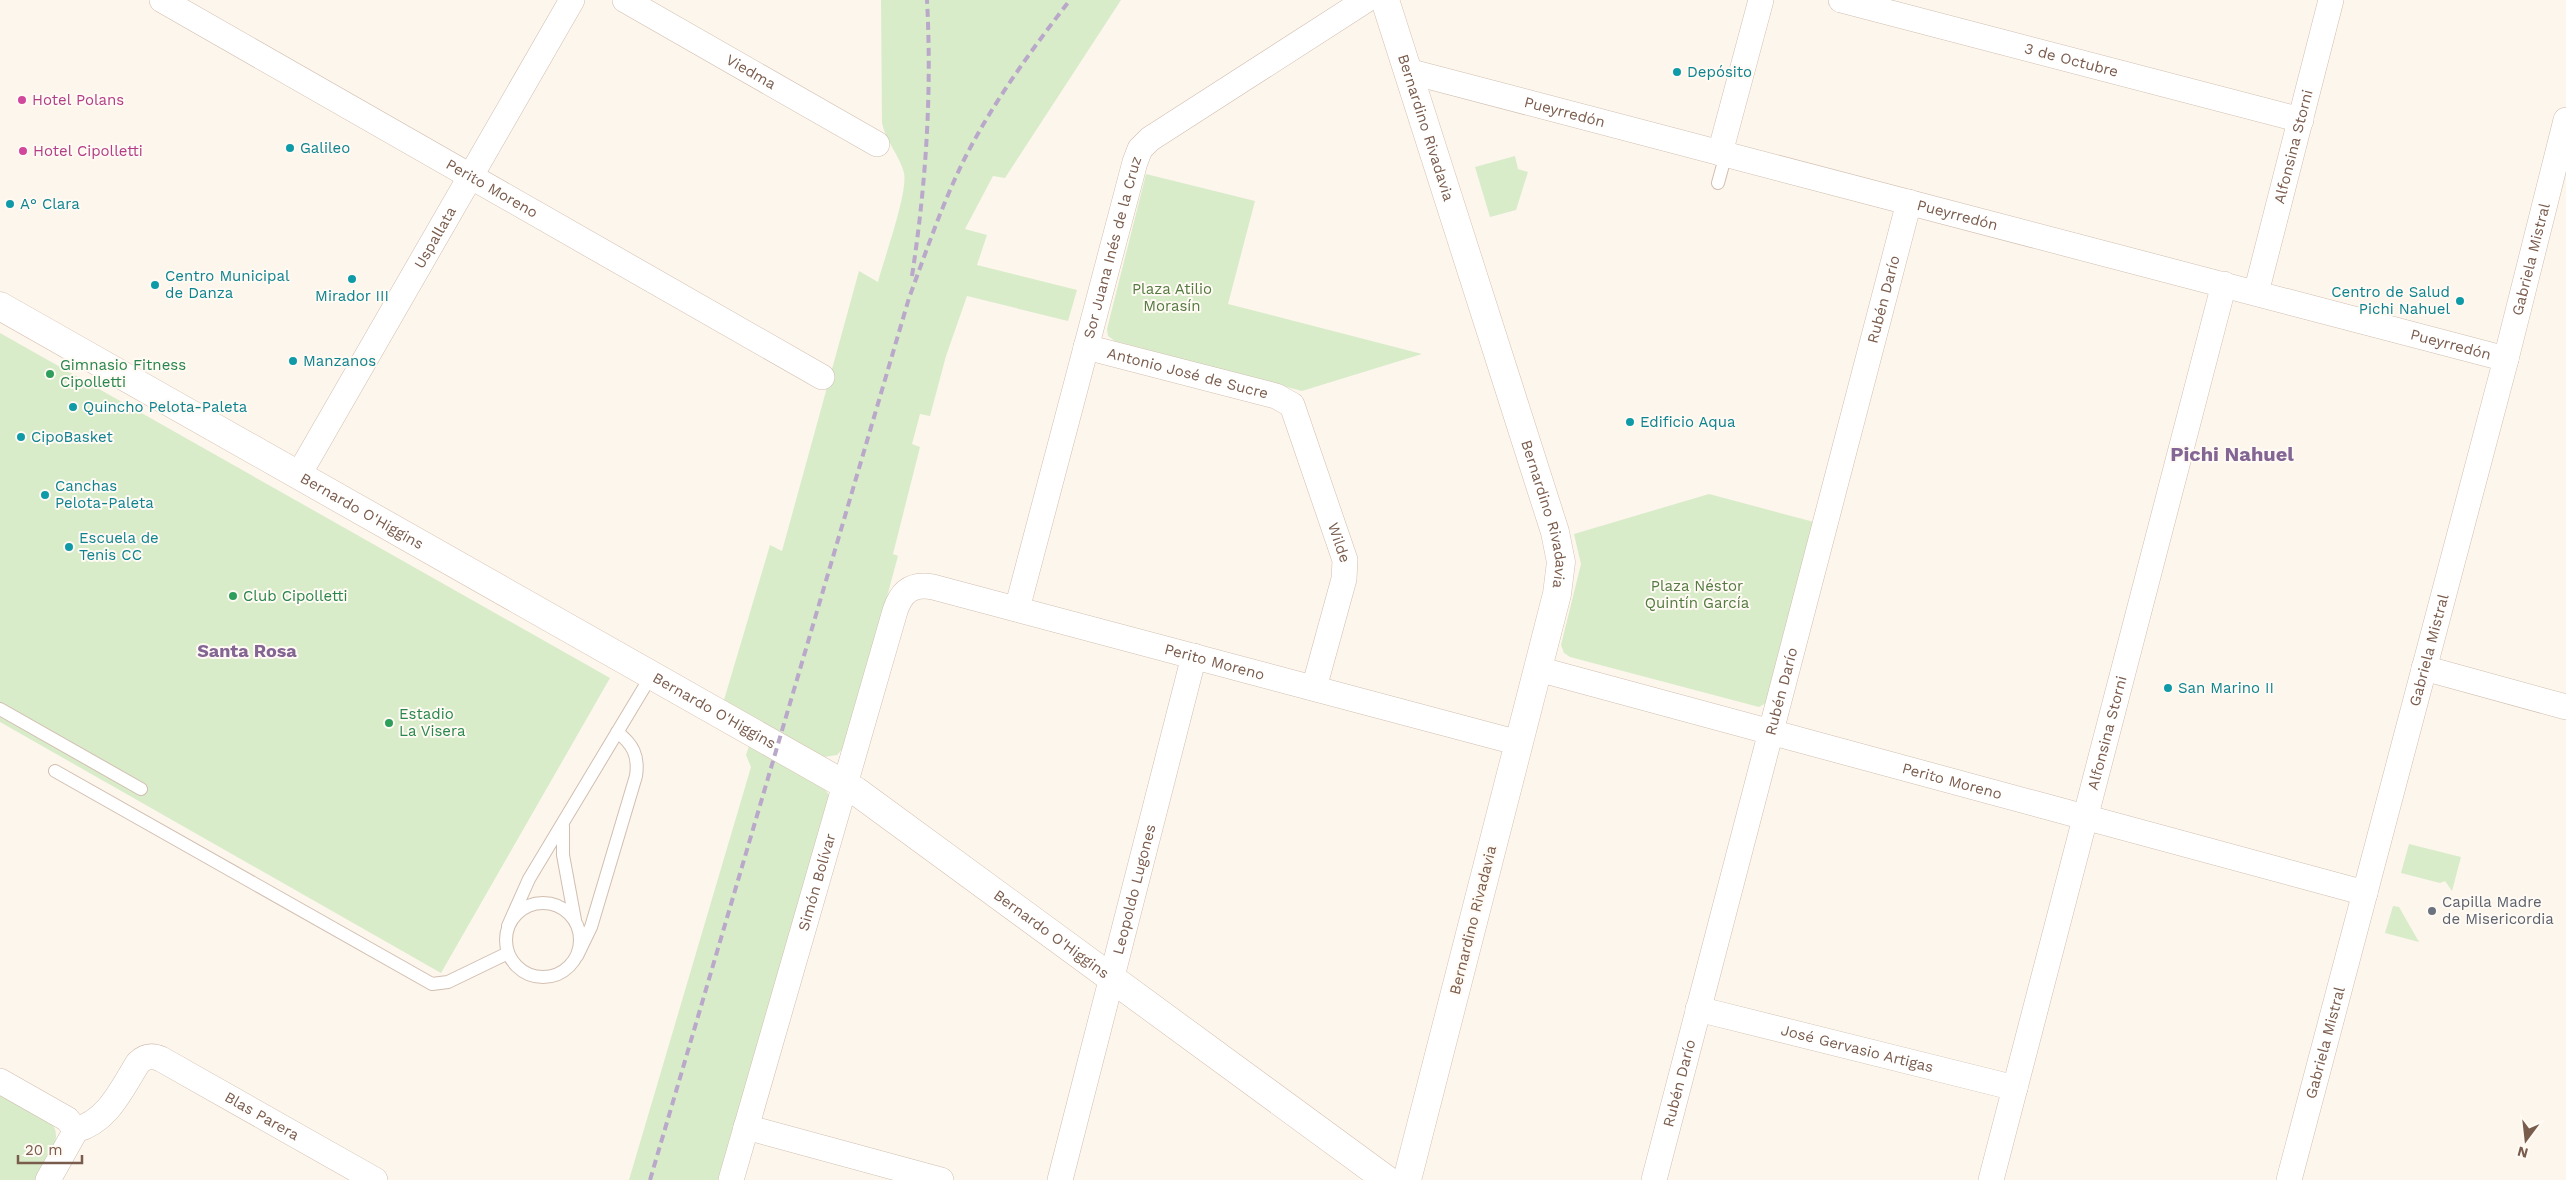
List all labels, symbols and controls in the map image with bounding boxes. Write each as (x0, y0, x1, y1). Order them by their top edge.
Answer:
street label: 3 de Octubre (2022, 39, 2120, 81)
street label: Viedma (723, 51, 779, 94)
street label: Bernardino Rivadavia (1394, 52, 1458, 204)
place label: Depósito (1687, 63, 1752, 81)
marker: Depósito (1671, 66, 1683, 78)
street label: Alfonsina Storni (2270, 88, 2317, 206)
place label: Hotel Polans (32, 91, 124, 109)
street label: Pueyrredón (1522, 93, 1607, 131)
marker: Hotel Polans (16, 94, 28, 106)
place label: Galileo (300, 139, 350, 157)
place label: Hotel Cipolletti (33, 142, 143, 160)
marker: Galileo (284, 142, 296, 154)
marker: Hotel Cipolletti (17, 145, 29, 157)
street label: Sor Juana Inés de la Cruz (1080, 153, 1145, 341)
street label: Perito Moreno (443, 155, 541, 222)
place label: A° Clara (20, 195, 80, 213)
street label: Pueyrredón (1915, 196, 2000, 234)
marker: A° Clara (4, 198, 16, 210)
street label: Gabriela Mistral (2508, 201, 2554, 317)
street label: Uspallata (410, 203, 460, 272)
street label: Rubén Darío (1864, 254, 1904, 345)
place label: Centro Municipal de Danza (165, 267, 290, 302)
marker: Mirador III (346, 273, 358, 285)
marker: Centro Municipal de Danza (149, 279, 161, 291)
park label: Plaza Atilio Morasín (1132, 280, 1212, 315)
place label: Centro de Salud Pichi Nahuel (2331, 283, 2450, 318)
place label: Mirador III (315, 287, 389, 305)
marker: Centro de Salud Pichi Nahuel (2454, 295, 2466, 307)
street label: Pueyrredón (2408, 325, 2493, 364)
street label: Antonio José de Sucre (1105, 344, 1270, 403)
place label: Manzanos (303, 352, 376, 370)
marker: Manzanos (287, 355, 299, 367)
place label: Gimnasio Fitness Cipolletti (60, 356, 186, 391)
marker: Gimnasio Fitness Cipolletti (44, 368, 56, 380)
place label: Quincho Pelota-Paleta (83, 398, 248, 416)
marker: Quincho Pelota-Paleta (67, 401, 79, 413)
place label: Edificio Aqua (1640, 413, 1736, 431)
marker: Edificio Aqua (1624, 416, 1636, 428)
place label: CipoBasket (31, 428, 113, 446)
marker: CipoBasket (15, 431, 27, 443)
street label: Bernardino Rivadavia (1517, 438, 1570, 590)
district label: Pichi Nahuel (2170, 442, 2294, 466)
street label: Bernardo O'Higgins (297, 469, 427, 553)
place label: Canchas Pelota-Paleta (55, 477, 154, 512)
marker: Canchas Pelota-Paleta (39, 489, 51, 501)
street label: Wilde (1324, 520, 1354, 565)
place label: Escuela de Tenis CC (79, 529, 159, 564)
marker: Escuela de Tenis CC (63, 541, 75, 553)
park label: Plaza Néstor Quintín García (1645, 577, 1750, 612)
place label: Club Cipolletti (243, 587, 348, 605)
marker: Club Cipolletti (227, 590, 239, 602)
street label: Gabriela Mistral (2406, 592, 2453, 708)
district label: Santa Rosa (197, 640, 297, 661)
street label: Perito Moreno (1163, 640, 1267, 684)
street label: Rubén Darío (1761, 646, 1801, 737)
street label: Bernardo O'Higgins (650, 669, 779, 753)
street label: Alfonsina Storni (2084, 674, 2131, 792)
place label: San Marino II (2178, 679, 2274, 697)
marker: San Marino II (2162, 682, 2174, 694)
place label: Estadio La Visera (399, 705, 466, 740)
marker: Estadio La Visera (383, 717, 395, 729)
street label: Perito Moreno (1900, 759, 2004, 803)
street label: Leopoldo Lugones (1109, 822, 1160, 956)
street label: Simón Bolívar (794, 831, 839, 933)
street label: Bernardino Rivadavia (1446, 843, 1500, 996)
street label: Bernardo O'Higgins (990, 886, 1113, 982)
place label: Capilla Madre de Misericordia (2442, 893, 2554, 928)
marker: Capilla Madre de Misericordia (2426, 905, 2438, 917)
street label: Gabriela Mistral (2302, 984, 2349, 1101)
street label: José Gervasio Artigas (1779, 1021, 1935, 1076)
street label: Rubén Darío (1659, 1037, 1699, 1129)
street label: Blas Parera (221, 1088, 303, 1144)
north arrow (2501, 1115, 2551, 1165)
scale bar (18, 1132, 81, 1164)
text: 20 m (25, 1141, 63, 1159)
text: N (2516, 1143, 2530, 1162)

